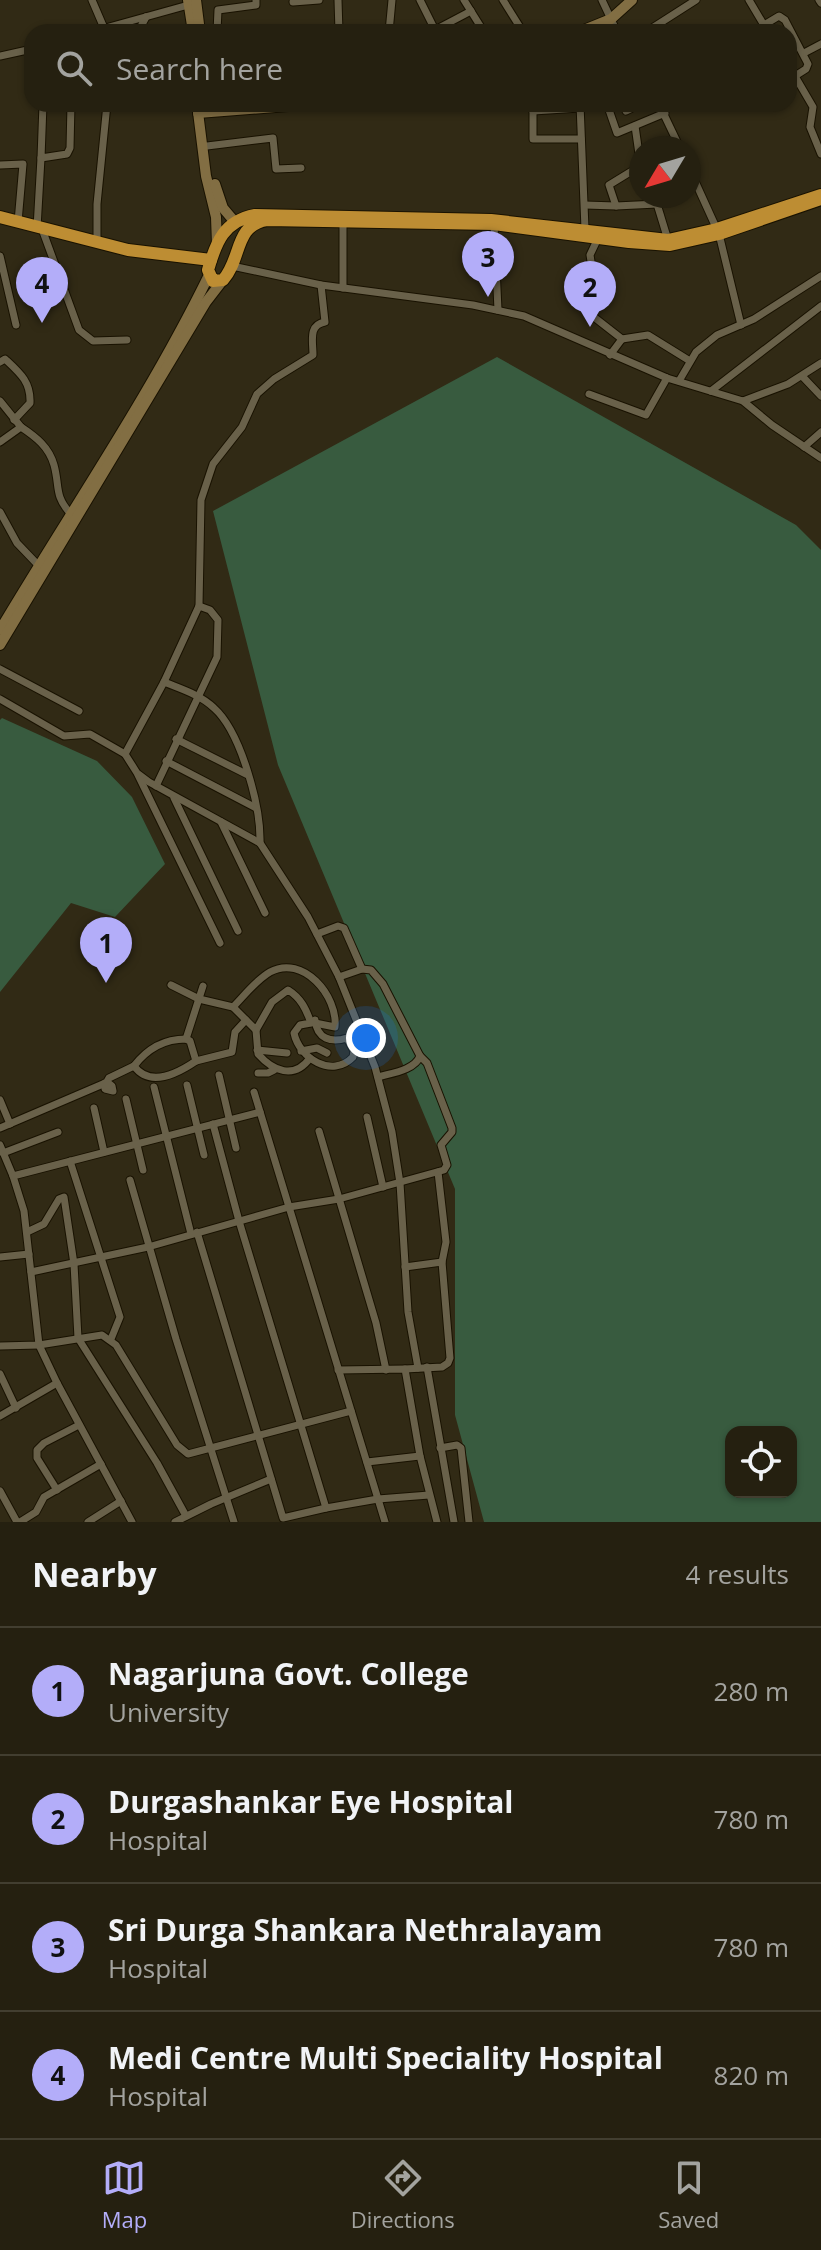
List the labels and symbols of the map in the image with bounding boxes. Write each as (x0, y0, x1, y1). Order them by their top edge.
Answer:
north arrow (629, 136, 701, 208)
pin: 3 (462, 231, 514, 297)
pin: 4 (16, 257, 68, 323)
pin: 2 (564, 261, 616, 327)
pin: 1 (80, 917, 132, 983)
your location (346, 1018, 386, 1058)

